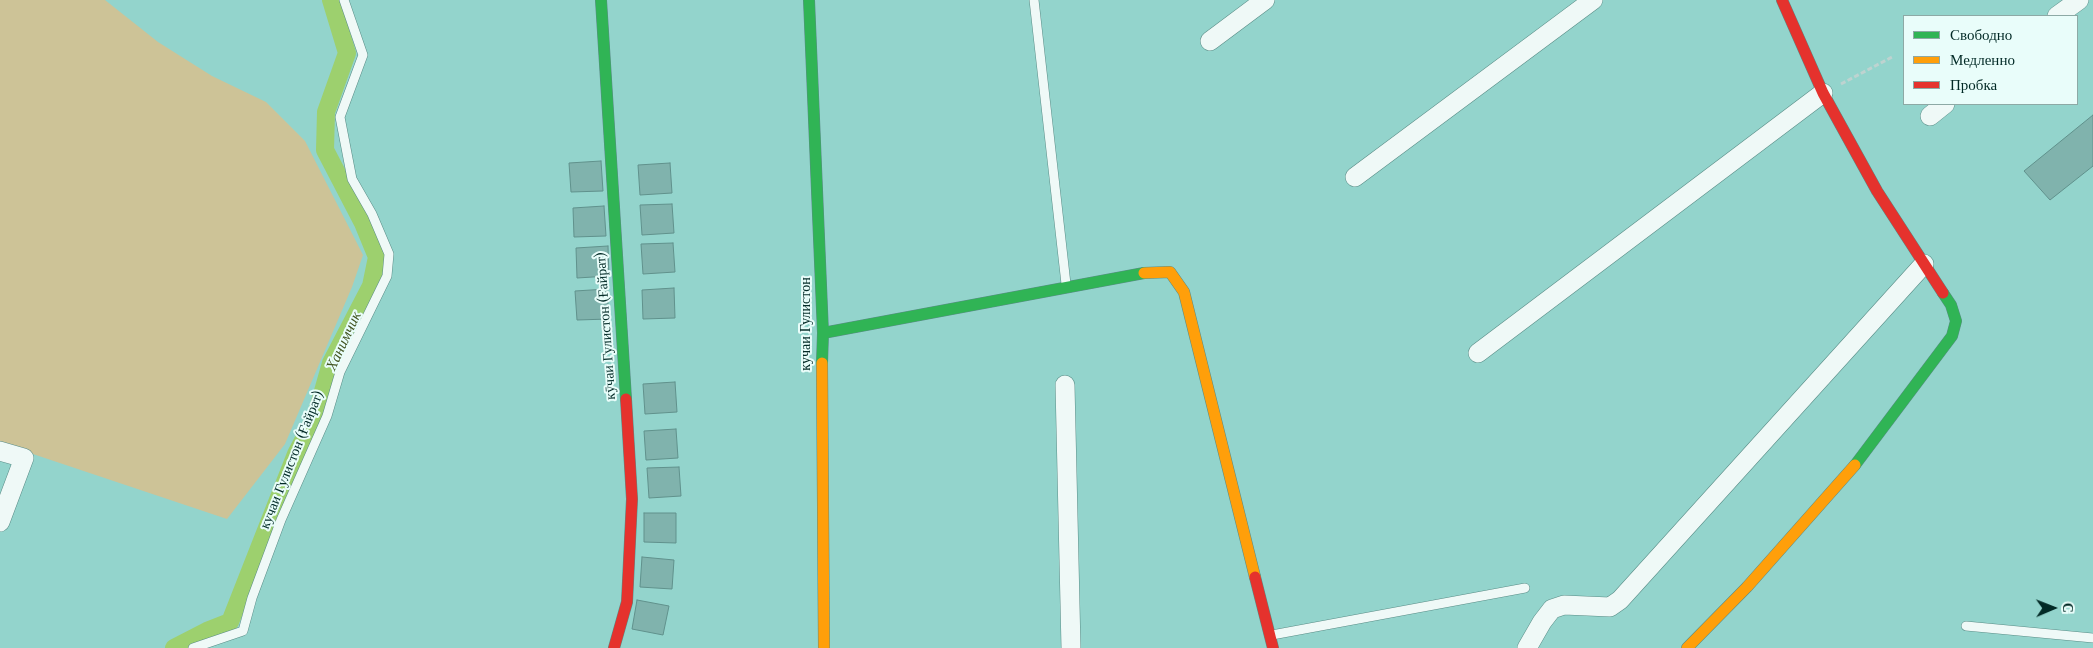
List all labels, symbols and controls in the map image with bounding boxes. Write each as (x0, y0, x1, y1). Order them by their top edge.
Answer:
legend (1903, 15, 2078, 105)
text: Свободно (1950, 25, 2012, 44)
text: Медленно (1950, 50, 2015, 69)
text: Пробка (1950, 75, 1997, 94)
street label: кӯчаи Гулистон (Ғайрат) (592, 252, 620, 400)
street label: кучаи Гулистон (798, 277, 814, 371)
water label: Ханимчик (323, 309, 365, 373)
street label: кучаи Гулистон (Ғайрат) (257, 388, 327, 532)
north arrow (2028, 583, 2078, 633)
text: С (2059, 603, 2077, 613)

